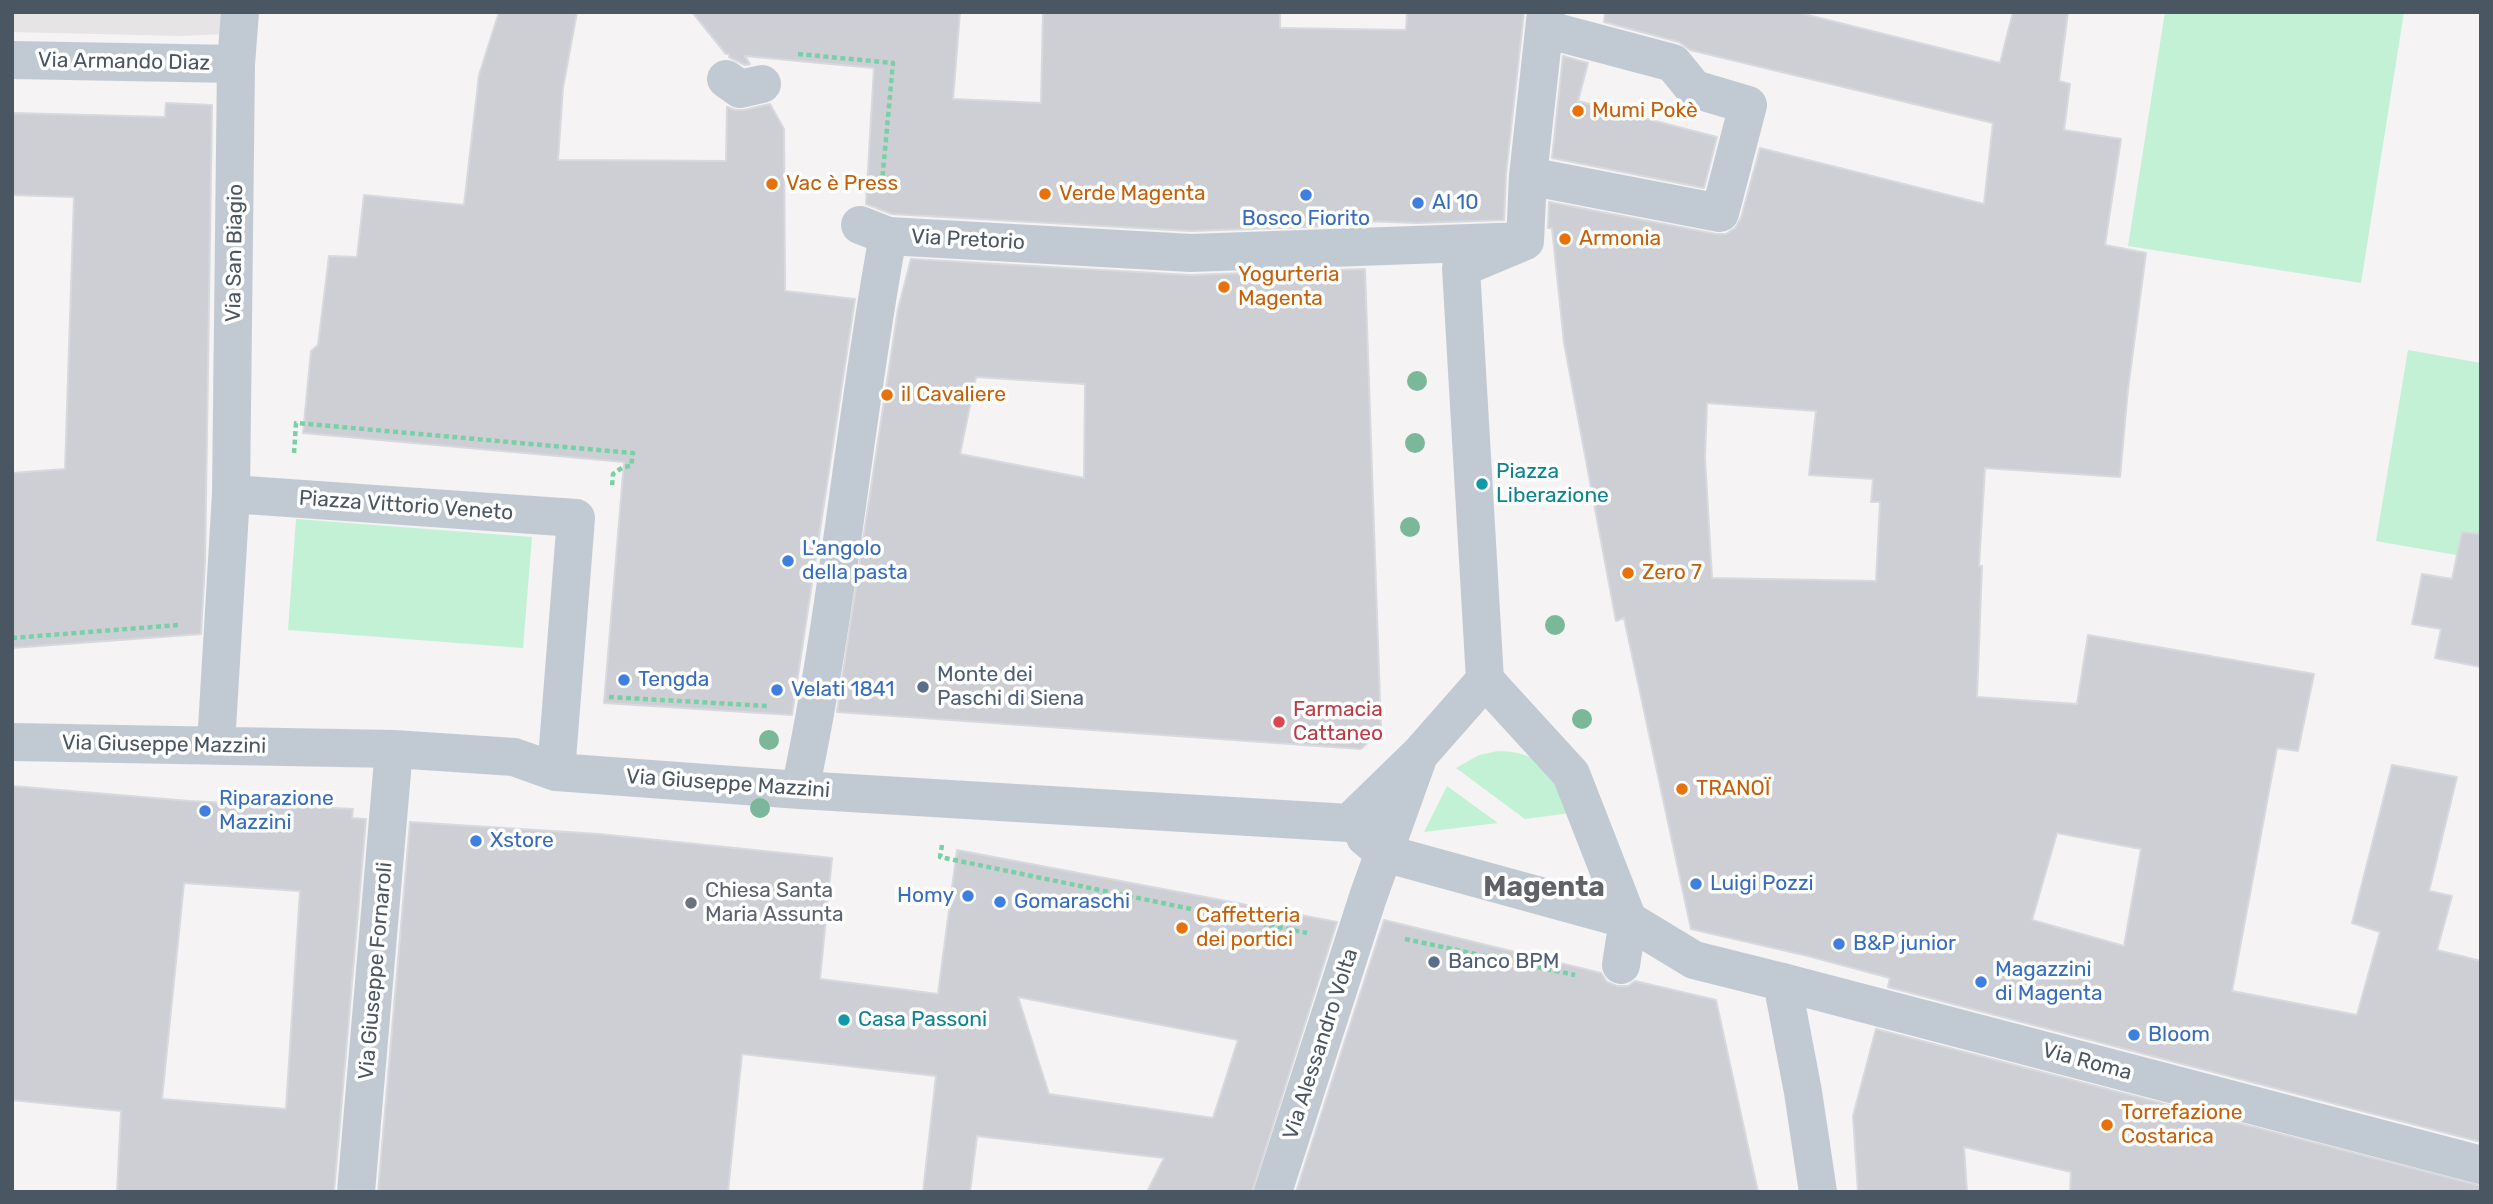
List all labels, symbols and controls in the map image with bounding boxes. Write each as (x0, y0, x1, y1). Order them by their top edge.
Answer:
street label: Via Armando Diaz (38, 48, 210, 76)
place label: Mumi Pokè (1592, 98, 1698, 124)
marker: Mumi Pokè (1570, 103, 1586, 119)
place label: Vac è Press (786, 171, 898, 197)
marker: Vac è Press (764, 176, 780, 192)
place label: Verde Magenta (1059, 181, 1206, 207)
street label: Via San Biagio (221, 184, 249, 322)
marker: Verde Magenta (1037, 186, 1053, 202)
marker: Bosco Fiorito (1298, 187, 1314, 203)
place label: Al 10 (1432, 190, 1479, 216)
marker: Al 10 (1410, 195, 1426, 211)
place label: Bosco Fiorito (1242, 206, 1370, 232)
street label: Via Pretorio (911, 224, 1025, 256)
place label: Armonia (1579, 226, 1661, 252)
marker: Armonia (1557, 231, 1573, 247)
place label: Yogurteria Magenta (1238, 262, 1340, 312)
marker: Yogurteria Magenta (1216, 279, 1232, 295)
place label: il Cavaliere (901, 382, 1006, 408)
marker: il Cavaliere (879, 387, 895, 403)
place label: Piazza Liberazione (1496, 459, 1609, 509)
marker: Piazza Liberazione (1474, 476, 1490, 492)
street label: Piazza Vittorio Veneto (298, 486, 514, 526)
place label: L'angolo della pasta (802, 536, 908, 586)
marker: L'angolo della pasta (780, 553, 796, 569)
place label: Zero 7 (1642, 560, 1702, 586)
marker: Zero 7 (1620, 565, 1636, 581)
place label: Monte dei Paschi di Siena (937, 662, 1084, 712)
place label: Tengda (638, 667, 709, 693)
marker: Tengda (616, 672, 632, 688)
place label: Velati 1841 (791, 677, 894, 703)
marker: Monte dei Paschi di Siena (915, 679, 931, 695)
marker: Velati 1841 (769, 682, 785, 698)
place label: Farmacia Cattaneo (1293, 697, 1383, 747)
marker: Farmacia Cattaneo (1271, 714, 1287, 730)
street label: Via Giuseppe Mazzini (62, 731, 266, 759)
street label: Via Giuseppe Mazzini (625, 764, 831, 804)
place label: TRANOÏ (1696, 776, 1771, 802)
marker: TRANOÏ (1674, 781, 1690, 797)
place label: Riparazione Mazzini (219, 786, 334, 836)
marker: Riparazione Mazzini (197, 803, 213, 819)
place label: Xstore (490, 828, 554, 854)
marker: Xstore (468, 833, 484, 849)
street label: Via Giuseppe Fornaroli (354, 861, 398, 1081)
district label: Magenta (1483, 871, 1605, 905)
place label: Luigi Pozzi (1710, 871, 1814, 897)
marker: Luigi Pozzi (1688, 876, 1704, 892)
place label: Chiesa Santa Maria Assunta (705, 878, 844, 928)
place label: Homy (897, 883, 954, 909)
marker: Homy (960, 888, 976, 904)
place label: Gomaraschi (1014, 889, 1130, 915)
marker: Gomaraschi (992, 894, 1008, 910)
marker: Chiesa Santa Maria Assunta (683, 895, 699, 911)
place label: Caffetteria dei portici (1196, 903, 1300, 953)
marker: Caffetteria dei portici (1174, 920, 1190, 936)
place label: B&P junior (1853, 931, 1956, 957)
marker: B&P junior (1831, 936, 1847, 952)
street label: Via Alessandro Volta (1278, 945, 1364, 1143)
place label: Banco BPM (1448, 949, 1559, 975)
marker: Banco BPM (1426, 954, 1442, 970)
place label: Magazzini di Magenta (1995, 957, 2103, 1007)
marker: Magazzini di Magenta (1973, 974, 1989, 990)
place label: Casa Passoni (858, 1007, 987, 1033)
marker: Casa Passoni (836, 1012, 852, 1028)
place label: Bloom (2148, 1022, 2210, 1048)
marker: Bloom (2126, 1027, 2142, 1043)
street label: Via Roma (2040, 1038, 2134, 1086)
place label: Torrefazione Costarica (2121, 1100, 2242, 1150)
marker: Torrefazione Costarica (2099, 1117, 2115, 1133)

